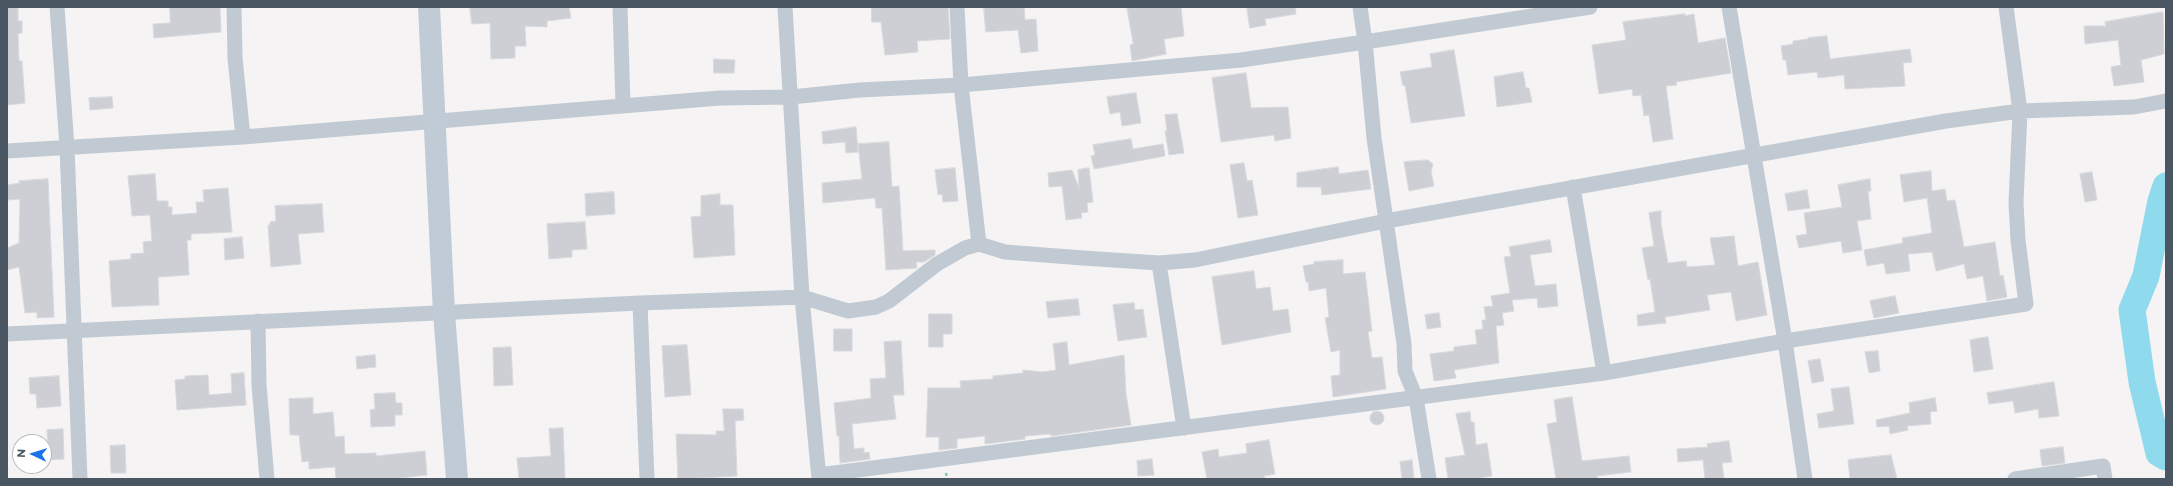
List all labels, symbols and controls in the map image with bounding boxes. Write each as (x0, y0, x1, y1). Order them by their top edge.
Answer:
north arrow (12, 434, 52, 474)
text: N (14, 448, 28, 458)

